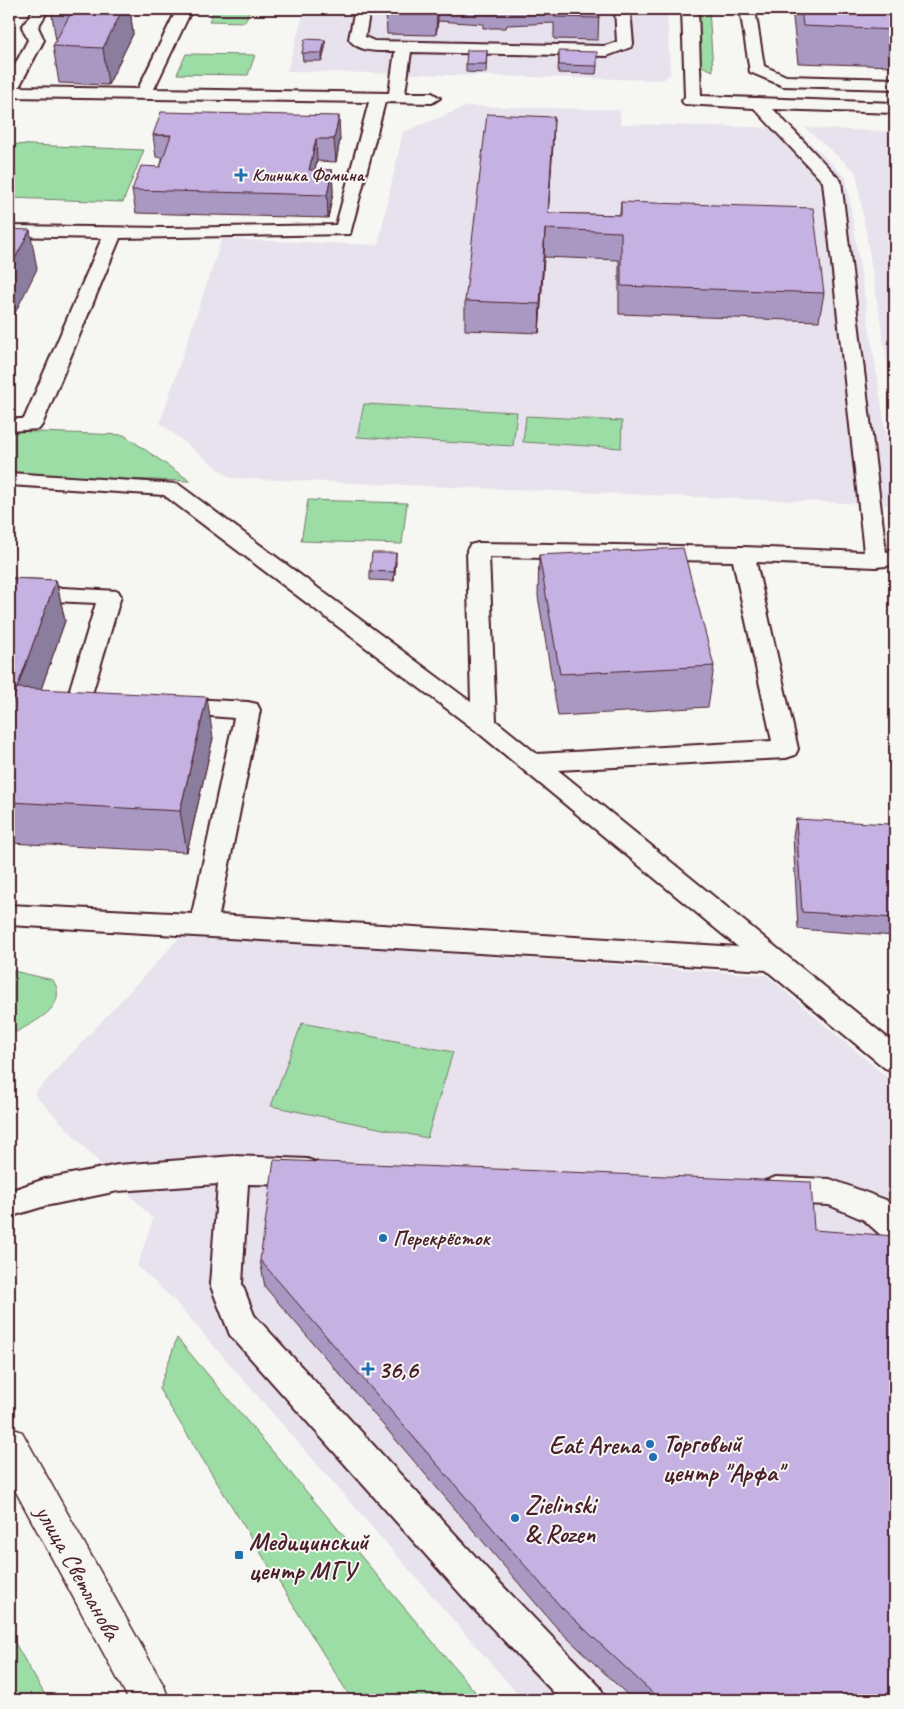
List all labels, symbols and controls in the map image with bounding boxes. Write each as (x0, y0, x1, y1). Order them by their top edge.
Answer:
place label: Клиника Фомина (252, 164, 366, 186)
marker: Клиника Фомина (234, 168, 248, 182)
place label: Перекрёсток (393, 1225, 491, 1251)
marker: Перекрёсток (377, 1232, 389, 1244)
place label: 36,6 (378, 1354, 420, 1386)
marker: 36,6 (362, 1363, 374, 1375)
place label: Торговый центр "Арфа" (663, 1428, 788, 1489)
place label: Eat Arena (549, 1429, 643, 1461)
marker: Eat Arena (644, 1438, 656, 1450)
marker: Торговый центр "Арфа" (647, 1451, 659, 1463)
place label: Zielinski & Rozen (525, 1489, 598, 1550)
street label: улица Светланова (27, 1498, 129, 1648)
marker: Zielinski & Rozen (509, 1512, 521, 1524)
place label: Медицинский центр МГУ (249, 1526, 371, 1587)
marker: Медицинский центр МГУ (233, 1549, 245, 1561)

